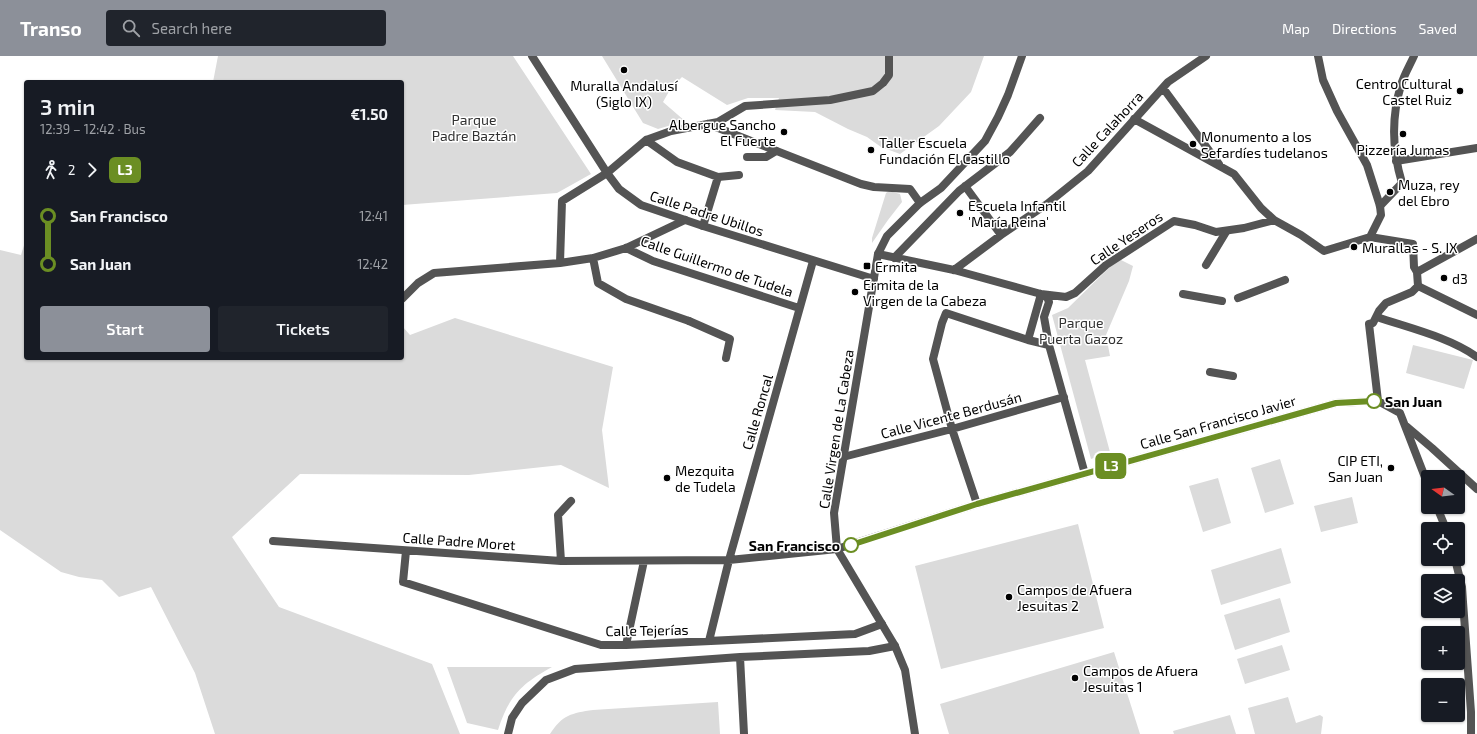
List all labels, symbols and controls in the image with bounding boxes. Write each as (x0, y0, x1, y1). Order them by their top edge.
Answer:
search box (106, 10, 386, 46)
text: Transo (20, 17, 82, 40)
icon: search (120, 17, 142, 39)
text: Search here (152, 19, 232, 37)
text: Map (1282, 20, 1310, 37)
text: Directions (1332, 20, 1397, 37)
text: Saved (1419, 20, 1457, 37)
marker: Muralla Andalusí (Siglo IX) (619, 65, 629, 75)
place label: Centro Cultural Castel Ruiz (1356, 75, 1453, 108)
place label: Muralla Andalusí (Siglo IX) (570, 77, 678, 110)
marker: Centro Cultural Castel Ruiz (1455, 86, 1465, 96)
street label: Calle Calahorra (1068, 88, 1146, 170)
text: 3 min (40, 93, 95, 119)
text: €1.50 (350, 105, 388, 123)
park label: Parque Padre Baztán (432, 111, 516, 144)
place label: Albergue Sancho El Fuerte (669, 116, 776, 149)
text: 12:39 – 12:42 · Bus (40, 121, 146, 137)
marker: Albergue Sancho El Fuerte (779, 127, 789, 137)
place label: Monumento a los Sefardíes tudelanos (1201, 128, 1328, 161)
marker: Pizzería Jumas (1398, 129, 1408, 139)
place label: Taller Escuela Fundación El Castillo (879, 134, 1010, 167)
marker: Monumento a los Sefardíes tudelanos (1188, 139, 1198, 149)
place label: Pizzería Jumas (1357, 141, 1449, 158)
marker: Taller Escuela Fundación El Castillo (866, 145, 876, 155)
icon: walk (40, 159, 62, 181)
icon: forward (81, 159, 103, 181)
text: L3 (117, 161, 133, 178)
text: 2 (68, 162, 75, 178)
place label: Muza, rey del Ebro (1398, 176, 1460, 209)
street label: Calle Padre Ubillos (648, 187, 766, 239)
marker: Muza, rey del Ebro (1385, 187, 1395, 197)
place label: Escuela Infantil 'María Reina' (968, 197, 1067, 230)
text: San Francisco (70, 207, 168, 225)
street label: Calle Yeseros (1086, 207, 1166, 269)
text: 12:41 (359, 208, 388, 224)
marker: Escuela Infantil 'María Reina' (955, 208, 965, 218)
street label: Calle Guillermo de Tudela (638, 232, 796, 300)
place label: Murallas - S. IX (1362, 239, 1458, 256)
marker: Murallas - S. IX (1349, 242, 1359, 252)
text: San Juan (70, 255, 131, 273)
text: 12:42 (357, 256, 388, 272)
place label: Ermita (875, 258, 917, 275)
marker: Ermita (862, 261, 872, 271)
place label: d3 (1452, 270, 1468, 287)
marker: d3 (1439, 273, 1449, 283)
place label: Ermita de la Virgen de la Cabeza (863, 276, 987, 309)
marker: Ermita de la Virgen de la Cabeza (850, 287, 860, 297)
button: Start (40, 306, 210, 352)
button: Tickets (218, 306, 388, 352)
park label: Parque Puerta Gazoz (1039, 314, 1123, 347)
street label: Calle Virgen de La Cabeza (815, 348, 857, 510)
street label: Calle Roncal (738, 371, 776, 452)
street label: Calle Vicente Berdusán (879, 388, 1023, 442)
street label: Calle San Francisco Javier (1138, 391, 1298, 452)
marker: San Juan (1366, 393, 1382, 409)
place label: San Juan (1385, 393, 1442, 410)
place label: CIP ETI, San Juan (1328, 452, 1383, 485)
line badge: L3 (1093, 453, 1129, 479)
text: L3 (1103, 457, 1119, 474)
place label: Mezquita de Tudela (675, 462, 736, 495)
marker: CIP ETI, San Juan (1386, 463, 1396, 473)
north arrow (1421, 470, 1465, 514)
map controls (1421, 470, 1465, 722)
marker: Mezquita de Tudela (662, 473, 672, 483)
button: locate (1421, 522, 1465, 566)
street label: Calle Padre Moret (402, 529, 516, 553)
place label: San Francisco (749, 537, 840, 554)
marker: San Francisco (843, 537, 859, 553)
button: layers (1421, 574, 1465, 618)
place label: Campos de Afuera Jesuitas 2 (1017, 581, 1132, 614)
marker: Campos de Afuera Jesuitas 2 (1004, 592, 1014, 602)
street label: Calle Tejerías (605, 621, 689, 639)
button: + (1421, 626, 1465, 670)
place label: Campos de Afuera Jesuitas 1 (1083, 662, 1198, 695)
marker: Campos de Afuera Jesuitas 1 (1070, 673, 1080, 683)
button: − (1421, 678, 1465, 722)

